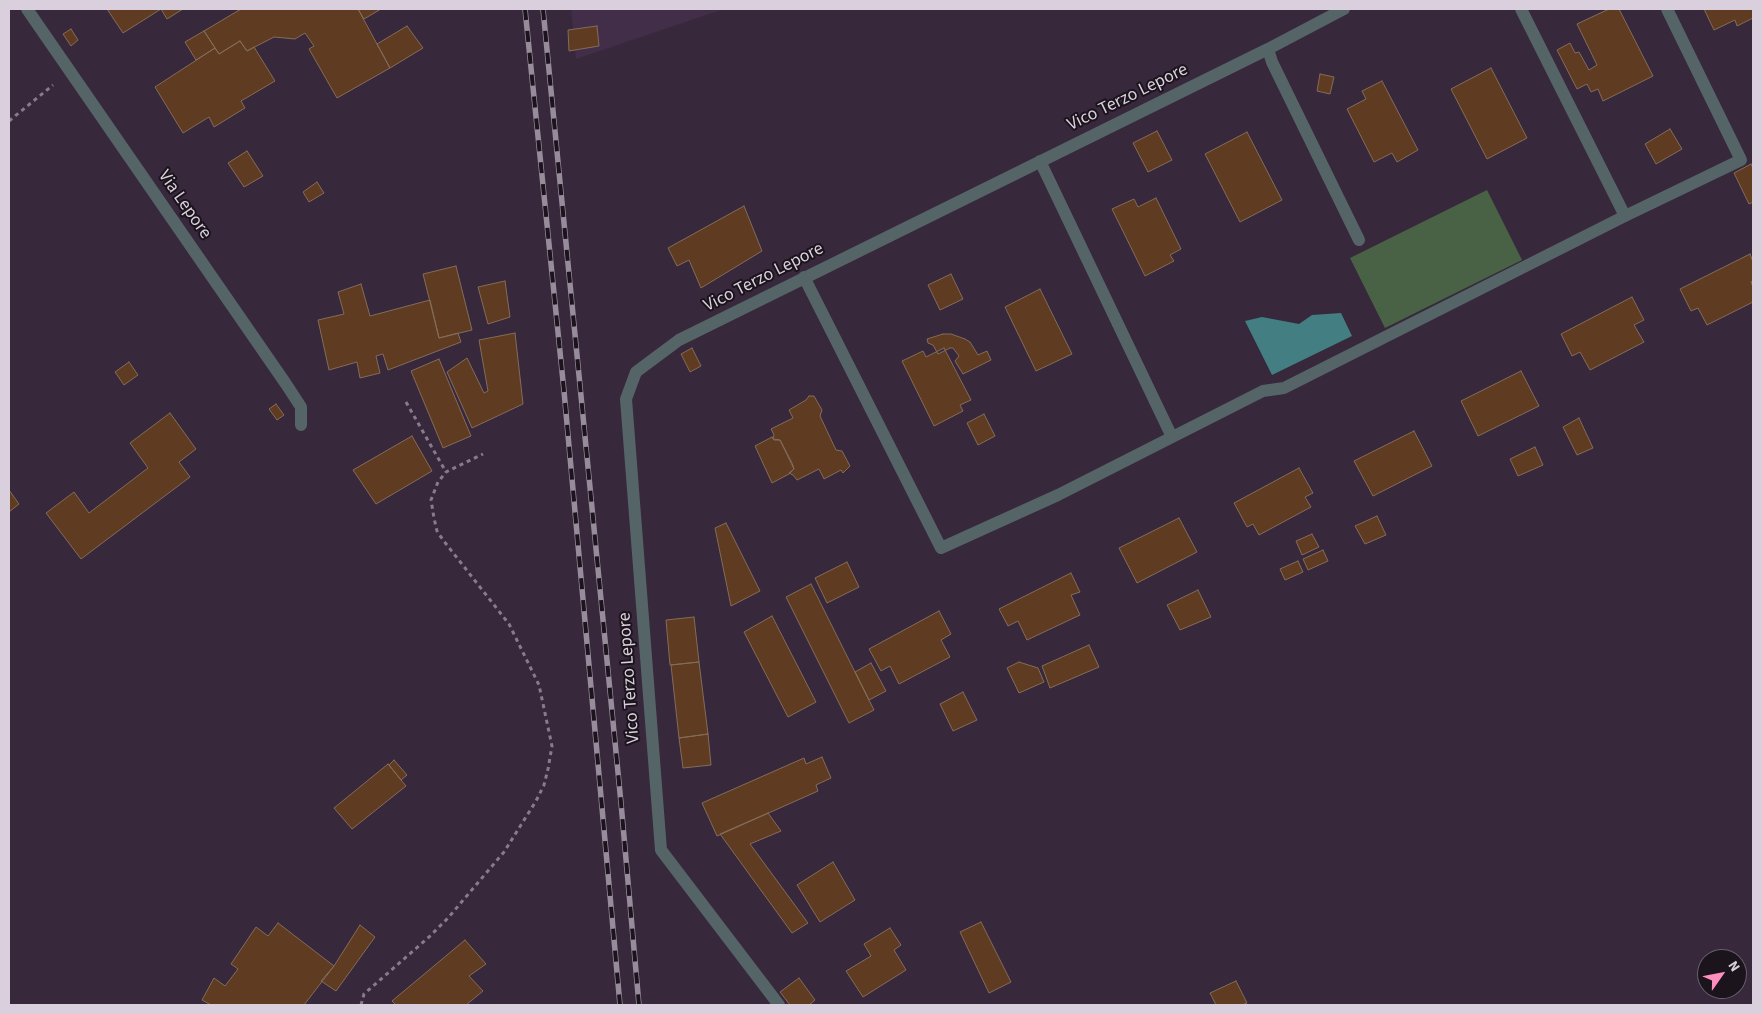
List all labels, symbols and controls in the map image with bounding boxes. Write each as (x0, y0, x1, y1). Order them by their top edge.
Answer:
street label: Vico Terzo Lepore (1064, 59, 1192, 137)
street label: Via Lepore (153, 167, 215, 243)
street label: Vico Terzo Lepore (701, 239, 827, 317)
street label: Vico Terzo Lepore (615, 612, 645, 744)
north arrow (1697, 949, 1747, 999)
text: N (1723, 957, 1745, 976)

